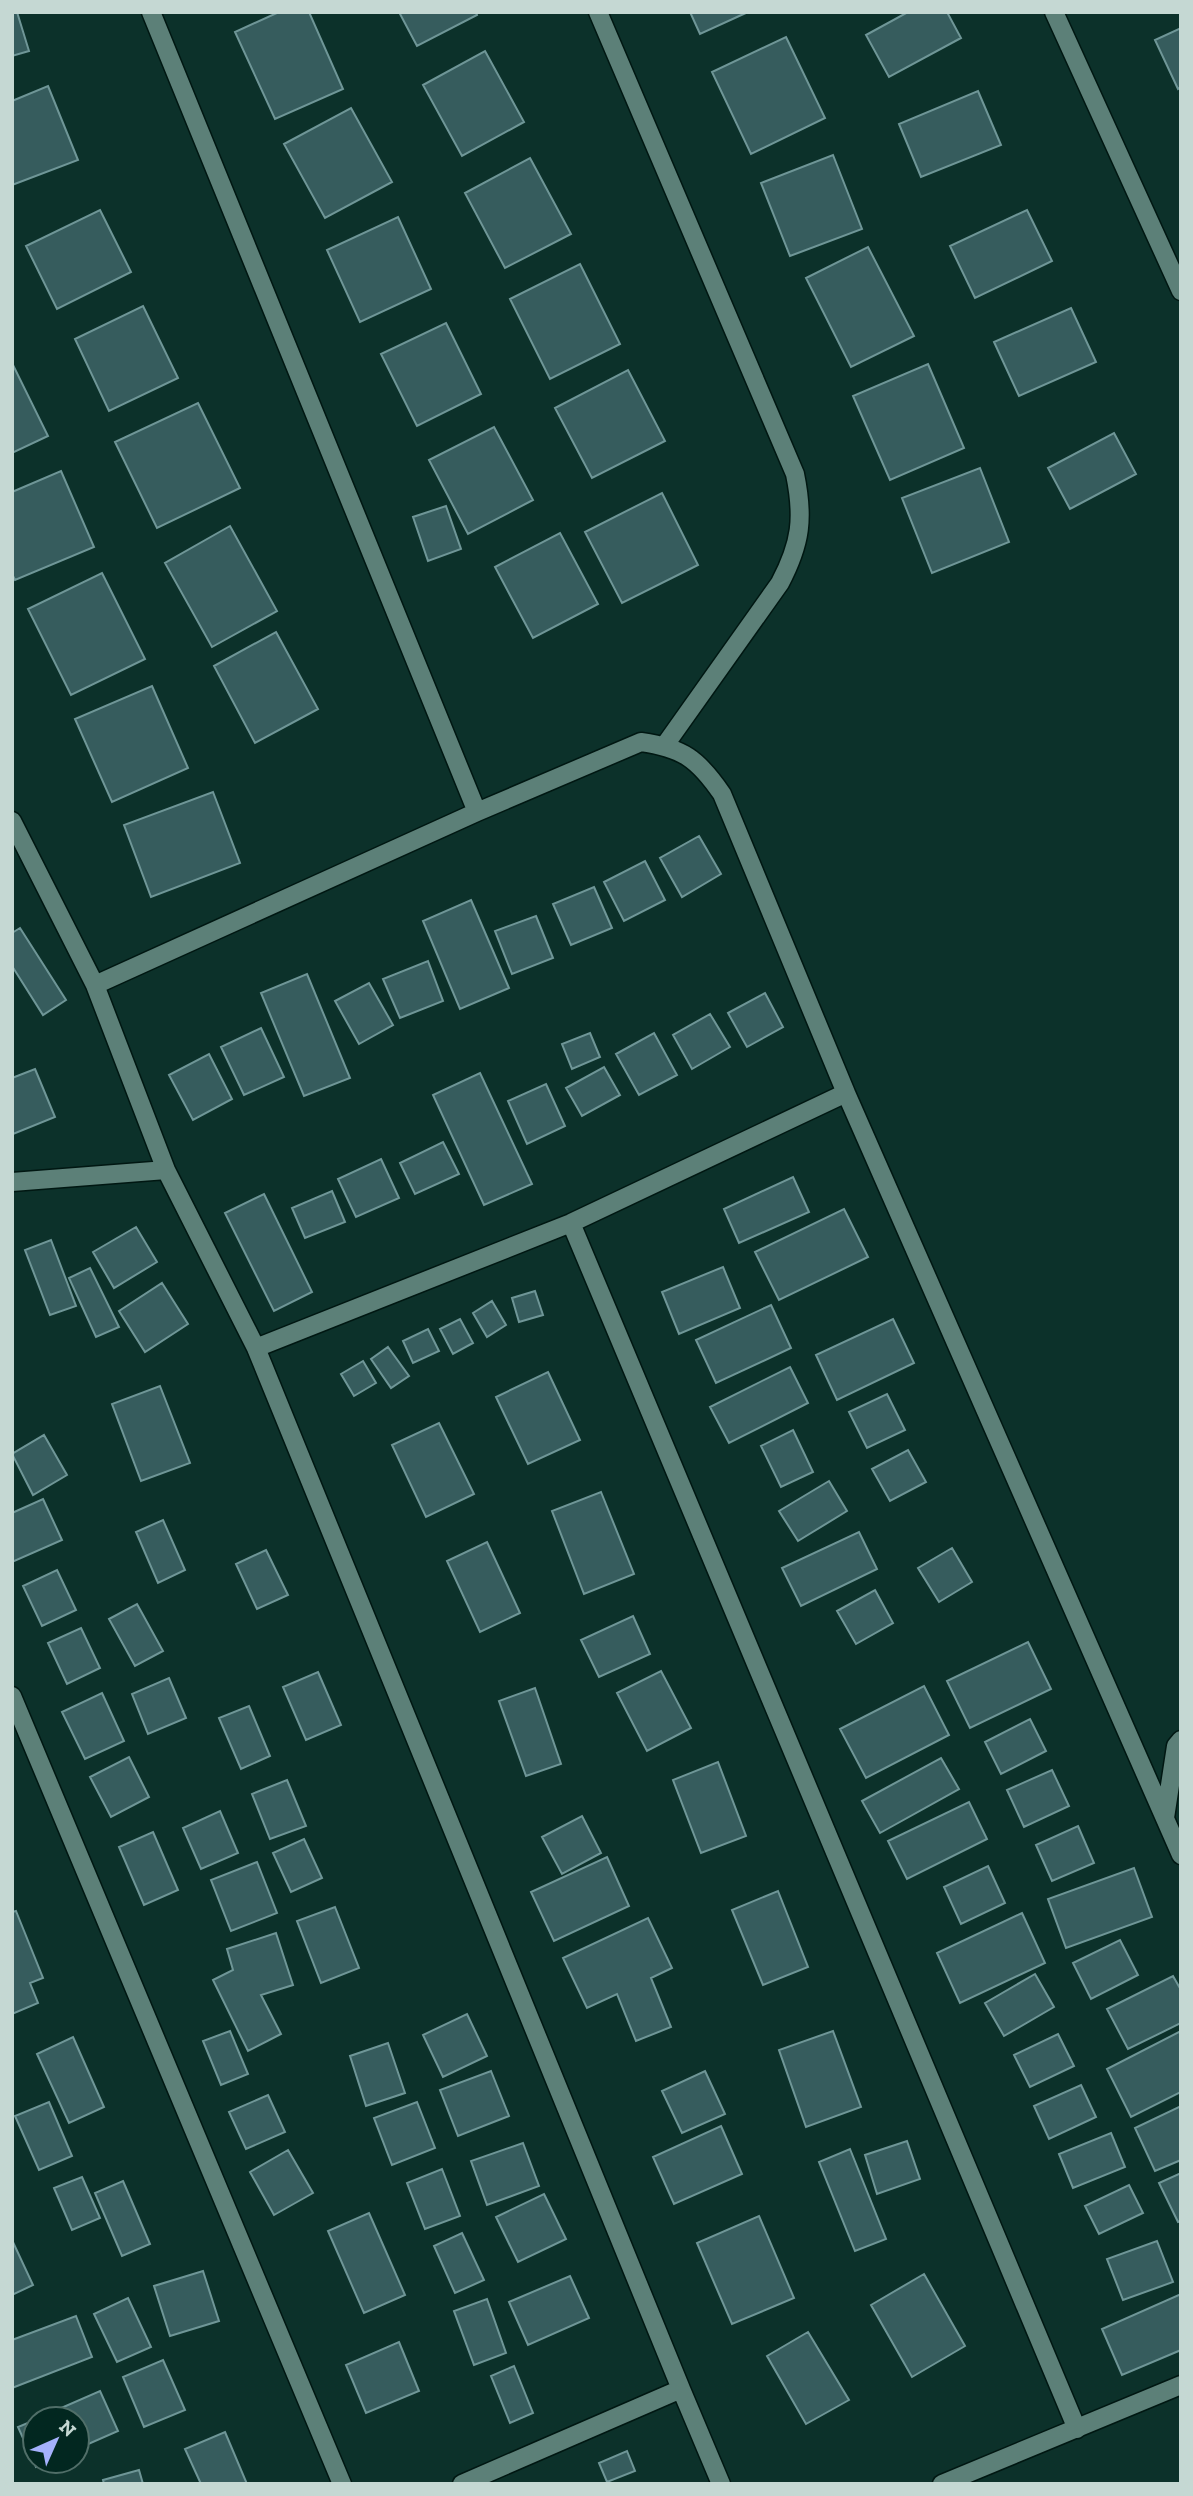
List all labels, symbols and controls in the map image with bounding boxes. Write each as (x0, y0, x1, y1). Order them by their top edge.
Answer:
north arrow (21, 2405, 91, 2475)
text: N (54, 2415, 81, 2442)

